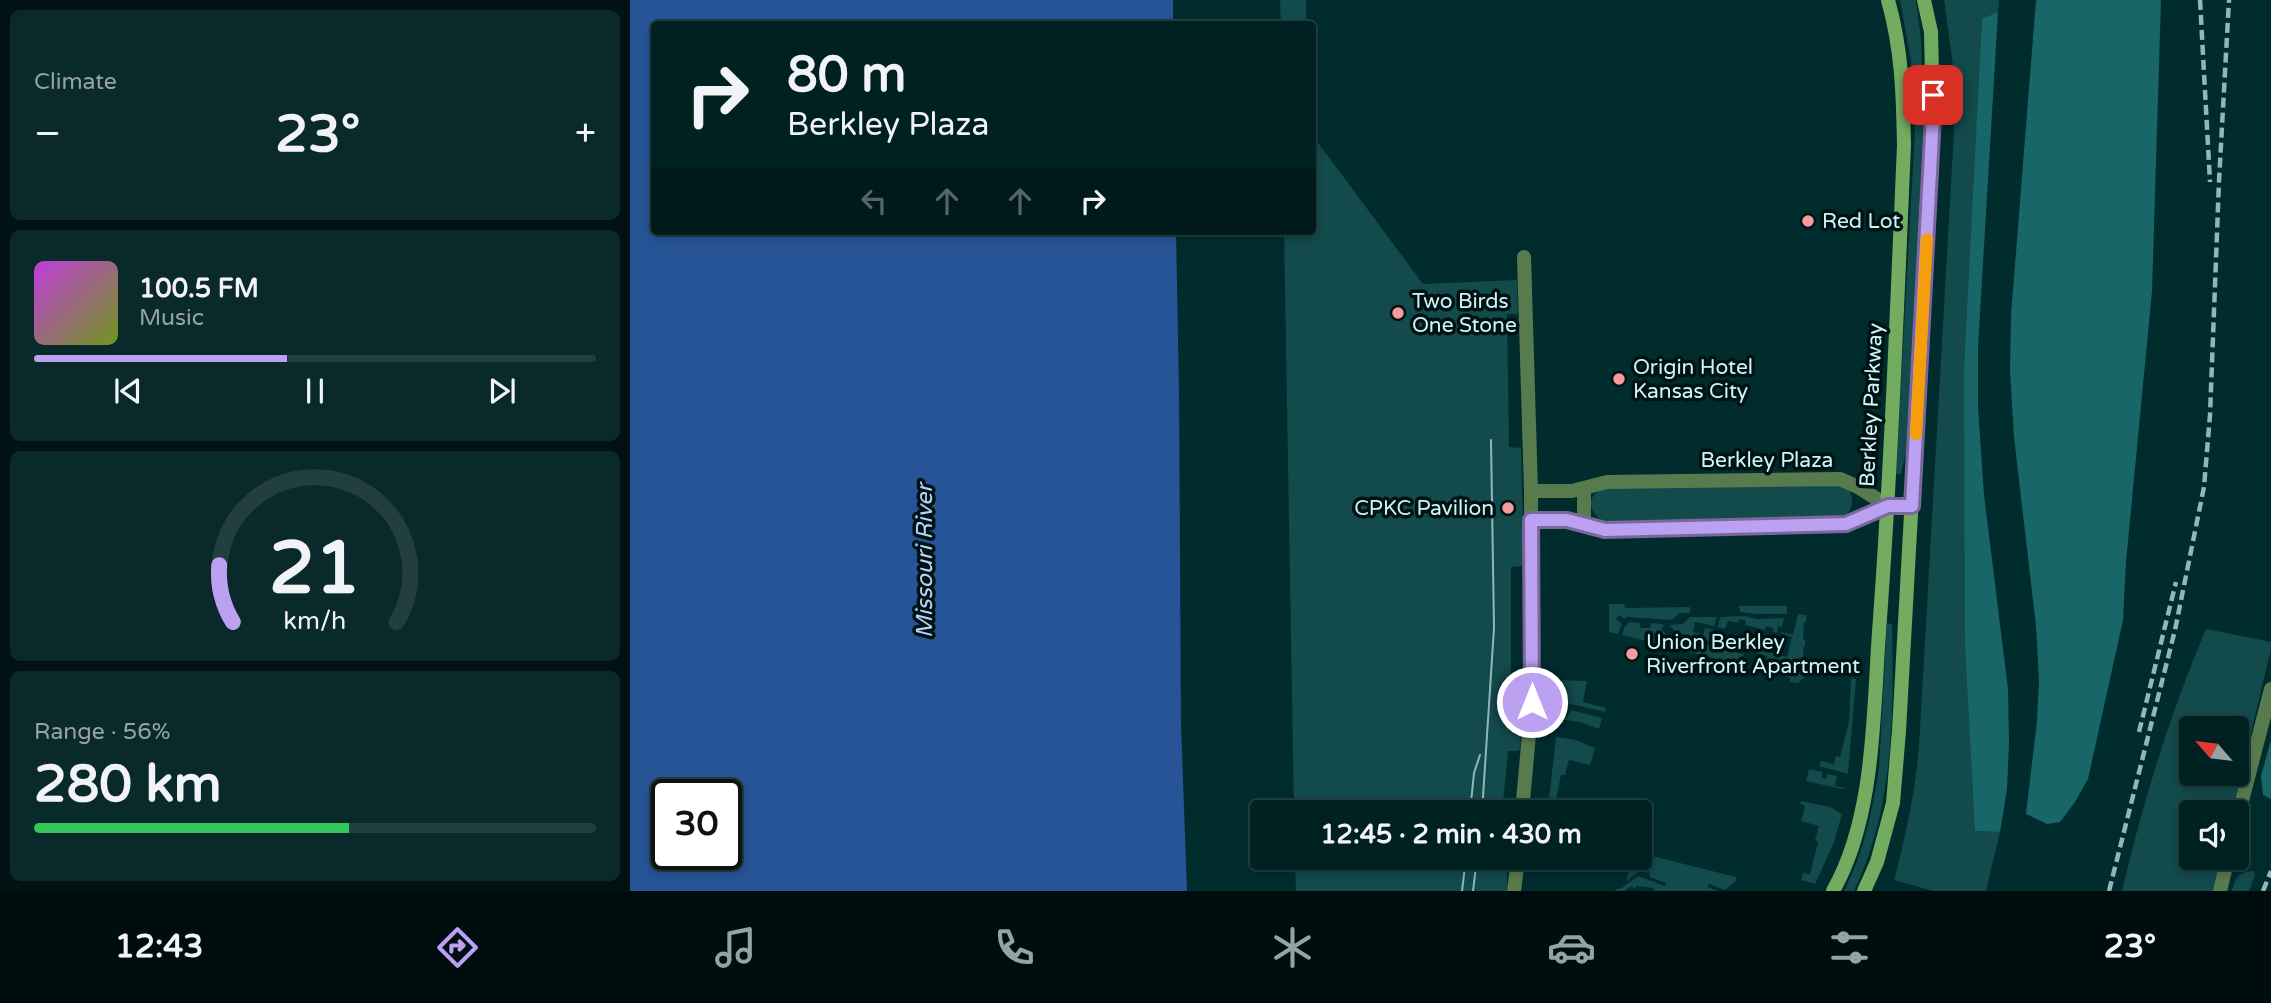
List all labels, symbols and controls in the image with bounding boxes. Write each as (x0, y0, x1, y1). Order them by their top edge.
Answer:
text: 80 m (787, 46, 906, 105)
icon: right (672, 49, 763, 140)
pin (1903, 65, 1963, 125)
text: Climate (34, 68, 117, 96)
icon: arrive (1914, 76, 1952, 114)
text: 23° (275, 103, 360, 166)
text: Berkley Plaza (787, 106, 989, 144)
text: − (34, 111, 61, 157)
text: + (575, 111, 596, 157)
icon: left (855, 182, 893, 220)
icon: ahead (928, 182, 966, 220)
icon: ahead (1001, 182, 1039, 220)
icon: right (1074, 182, 1112, 220)
place label: Red Lot (1822, 209, 1900, 234)
marker: Red Lot (1800, 213, 1816, 229)
text: 100.5 FM (139, 273, 259, 304)
place label: Two Birds One Stone (1412, 289, 1517, 338)
text: Music (139, 304, 204, 332)
marker: Two Birds One Stone (1390, 305, 1406, 321)
street label: Berkley Parkway (1855, 323, 1888, 487)
place label: Origin Hotel Kansas City (1633, 355, 1753, 404)
marker: Origin Hotel Kansas City (1611, 371, 1627, 387)
icon: previous (109, 372, 147, 410)
icon: pause (296, 372, 334, 410)
icon: next (483, 372, 521, 410)
street label: Berkley Plaza (1701, 448, 1833, 473)
water label: Missouri River (911, 481, 939, 638)
place label: CPKC Pavilion (1354, 496, 1494, 521)
marker: CPKC Pavilion (1500, 500, 1516, 516)
text: 21 (269, 525, 361, 613)
text: km/h (284, 605, 346, 635)
place label: Union Berkley Riverfront Apartment (1646, 630, 1860, 679)
marker: Union Berkley Riverfront Apartment (1624, 646, 1640, 662)
position arrow (1495, 665, 1569, 739)
north arrow (2179, 716, 2249, 786)
map controls (2179, 716, 2249, 870)
text: Range · 56% (34, 718, 170, 746)
text: 280 km (34, 753, 222, 816)
speed limit sign: 30 (651, 779, 742, 870)
button: sound (2179, 800, 2249, 870)
text: 12:45 · 2 min · 430 m (1320, 819, 1582, 850)
icon: directions (433, 923, 482, 972)
icon: music (711, 923, 760, 972)
icon: phone (990, 923, 1039, 972)
icon: climate (1268, 923, 1317, 972)
icon: car (1547, 923, 1596, 972)
icon: filters (1825, 923, 1874, 972)
text: 12:43 (115, 928, 203, 966)
text: 23° (2104, 928, 2156, 966)

